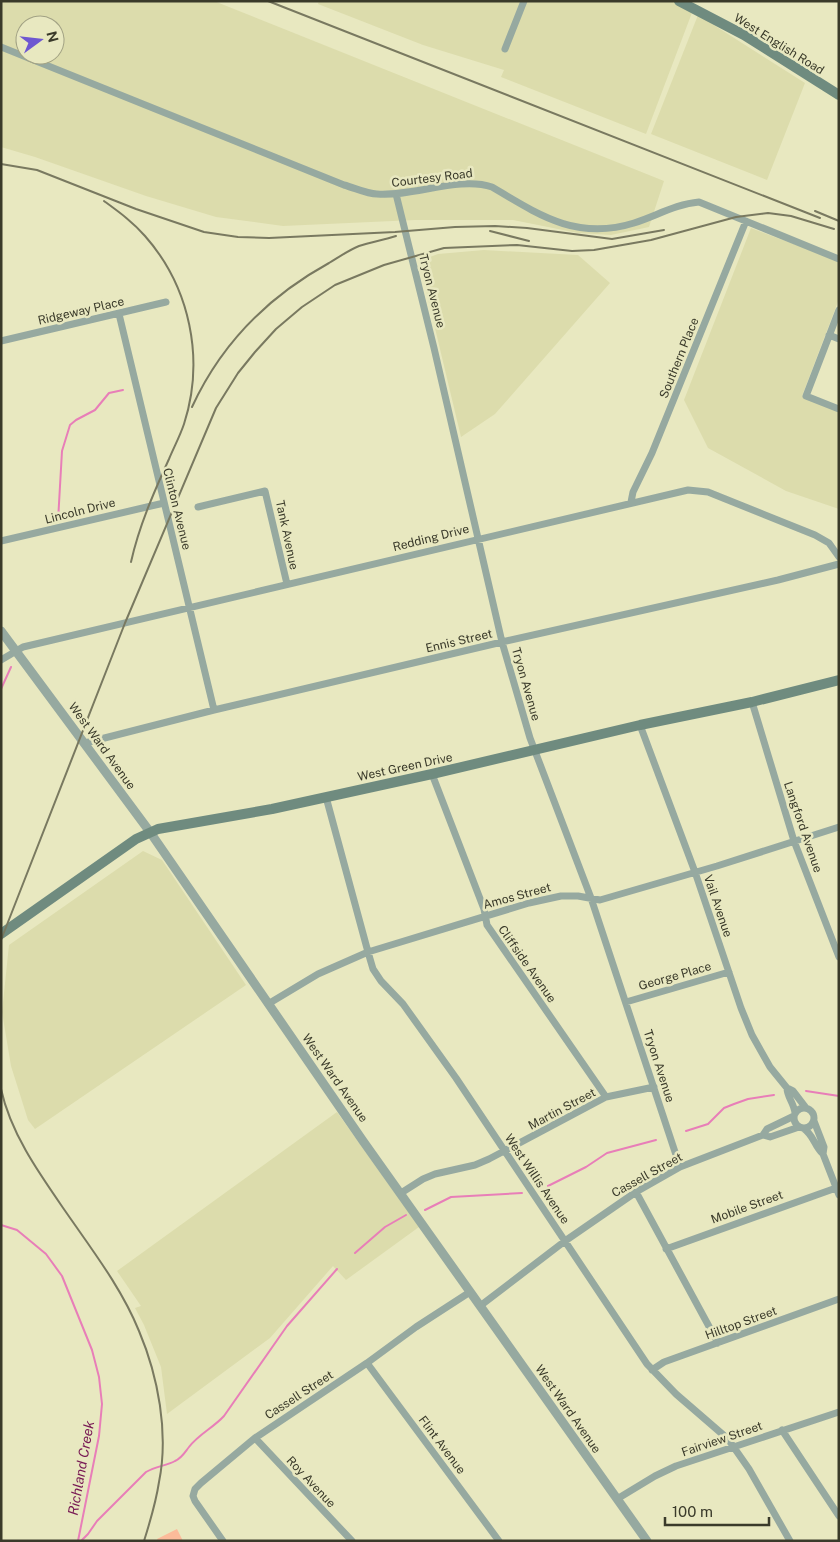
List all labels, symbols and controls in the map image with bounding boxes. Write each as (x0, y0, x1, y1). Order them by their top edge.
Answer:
street label: West English Road (731, 11, 827, 77)
north arrow (15, 15, 65, 65)
text: N (43, 29, 62, 44)
street label: Courtesy Road (391, 166, 473, 190)
street label: Tryon Avenue (416, 253, 448, 330)
street label: Ridgeway Place (36, 294, 126, 328)
street label: Southern Place (656, 315, 702, 400)
street label: Clinton Avenue (160, 467, 194, 552)
street label: Lincoln Drive (43, 495, 117, 527)
street label: Tank Avenue (273, 499, 301, 571)
street label: Redding Drive (391, 522, 471, 554)
street label: Ennis Street (424, 626, 494, 655)
street label: Tryon Avenue (509, 646, 543, 723)
street label: West Ward Avenue (66, 700, 138, 792)
street label: West Green Drive (356, 750, 454, 784)
street label: Langford Avenue (781, 780, 825, 874)
street label: Vail Avenue (701, 873, 735, 939)
street label: Amos Street (482, 880, 553, 912)
street label: Cliffside Avenue (495, 923, 559, 1005)
street label: George Place (637, 959, 713, 993)
street label: Tryon Avenue (641, 1028, 677, 1104)
street label: West Ward Avenue (299, 1031, 371, 1125)
street label: Martin Street (526, 1085, 598, 1133)
street label: West Willis Avenue (502, 1131, 572, 1227)
street label: Cassell Street (609, 1150, 685, 1200)
street label: Mobile Street (709, 1187, 785, 1226)
street label: Hilltop Street (703, 1303, 779, 1342)
street label: West Ward Avenue (532, 1362, 604, 1456)
street label: Cassell Street (262, 1368, 336, 1422)
street label: Flint Avenue (416, 1413, 469, 1477)
water label: Richland Creek (65, 1419, 97, 1517)
street label: Fairview Street (680, 1419, 765, 1459)
street label: Roy Avenue (284, 1453, 338, 1511)
scale bar (665, 1494, 769, 1526)
text: 100 m (672, 1503, 713, 1520)

